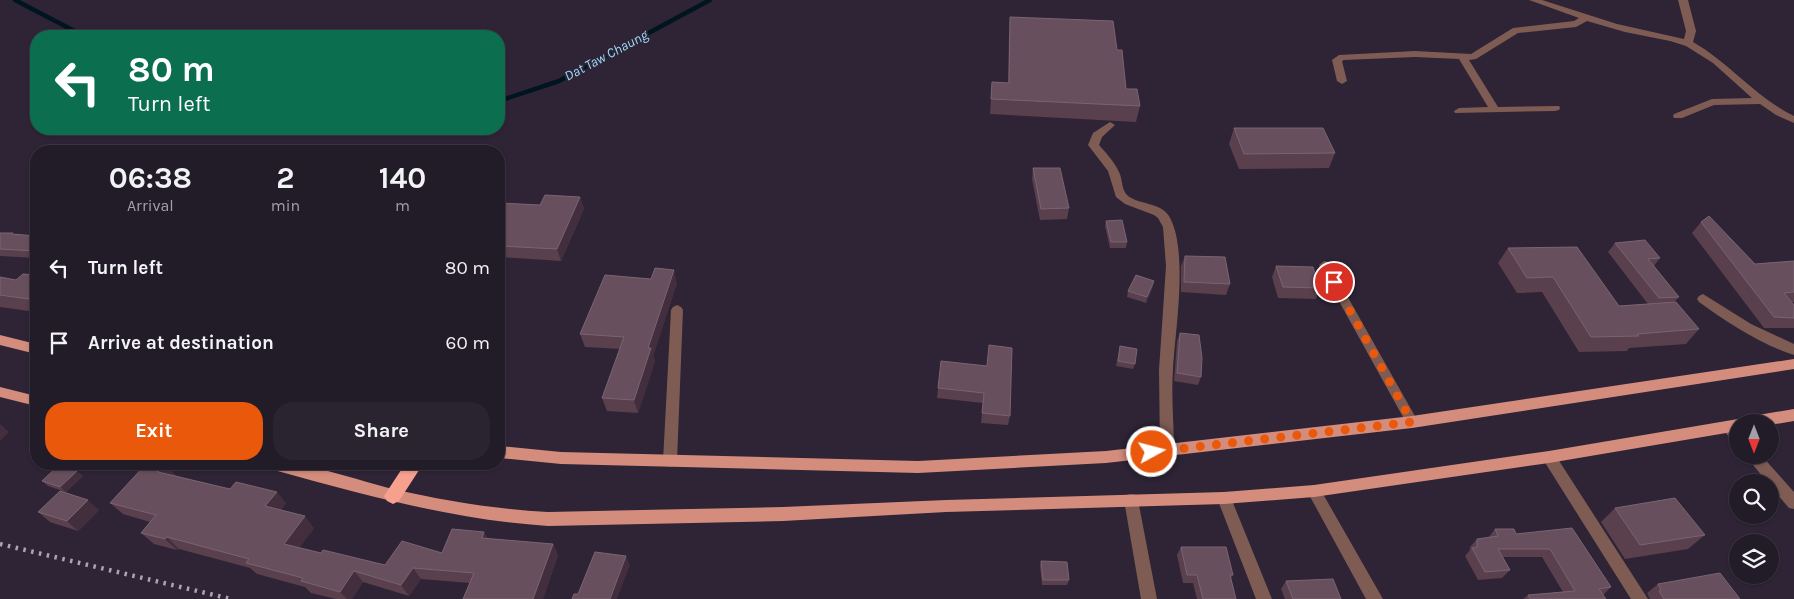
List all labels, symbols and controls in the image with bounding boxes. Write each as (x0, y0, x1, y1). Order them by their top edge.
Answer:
water label: Dat Taw Chaung (562, 26, 652, 85)
text: 80 m (128, 49, 215, 90)
icon: left (45, 50, 110, 115)
text: Turn left (128, 91, 211, 117)
text: 06:38 (109, 160, 192, 196)
text: 2 (276, 160, 294, 196)
text: 140 (379, 160, 426, 196)
text: Arrival (127, 196, 174, 215)
text: min (271, 196, 300, 215)
text: m (395, 196, 410, 215)
icon: left (45, 254, 73, 282)
text: Turn left (88, 257, 163, 279)
text: 80 m (445, 257, 490, 279)
pin (1313, 261, 1355, 303)
icon: arrive (1320, 268, 1348, 296)
icon: arrive (45, 329, 73, 357)
text: Arrive at destination (88, 332, 274, 354)
text: 60 m (446, 332, 490, 354)
button: Exit (45, 402, 263, 460)
button: Share (273, 402, 490, 460)
north arrow (1729, 414, 1779, 464)
map controls (1729, 414, 1779, 584)
position arrow (1125, 425, 1177, 477)
button: search (1729, 474, 1779, 524)
button: layers (1729, 534, 1779, 584)

